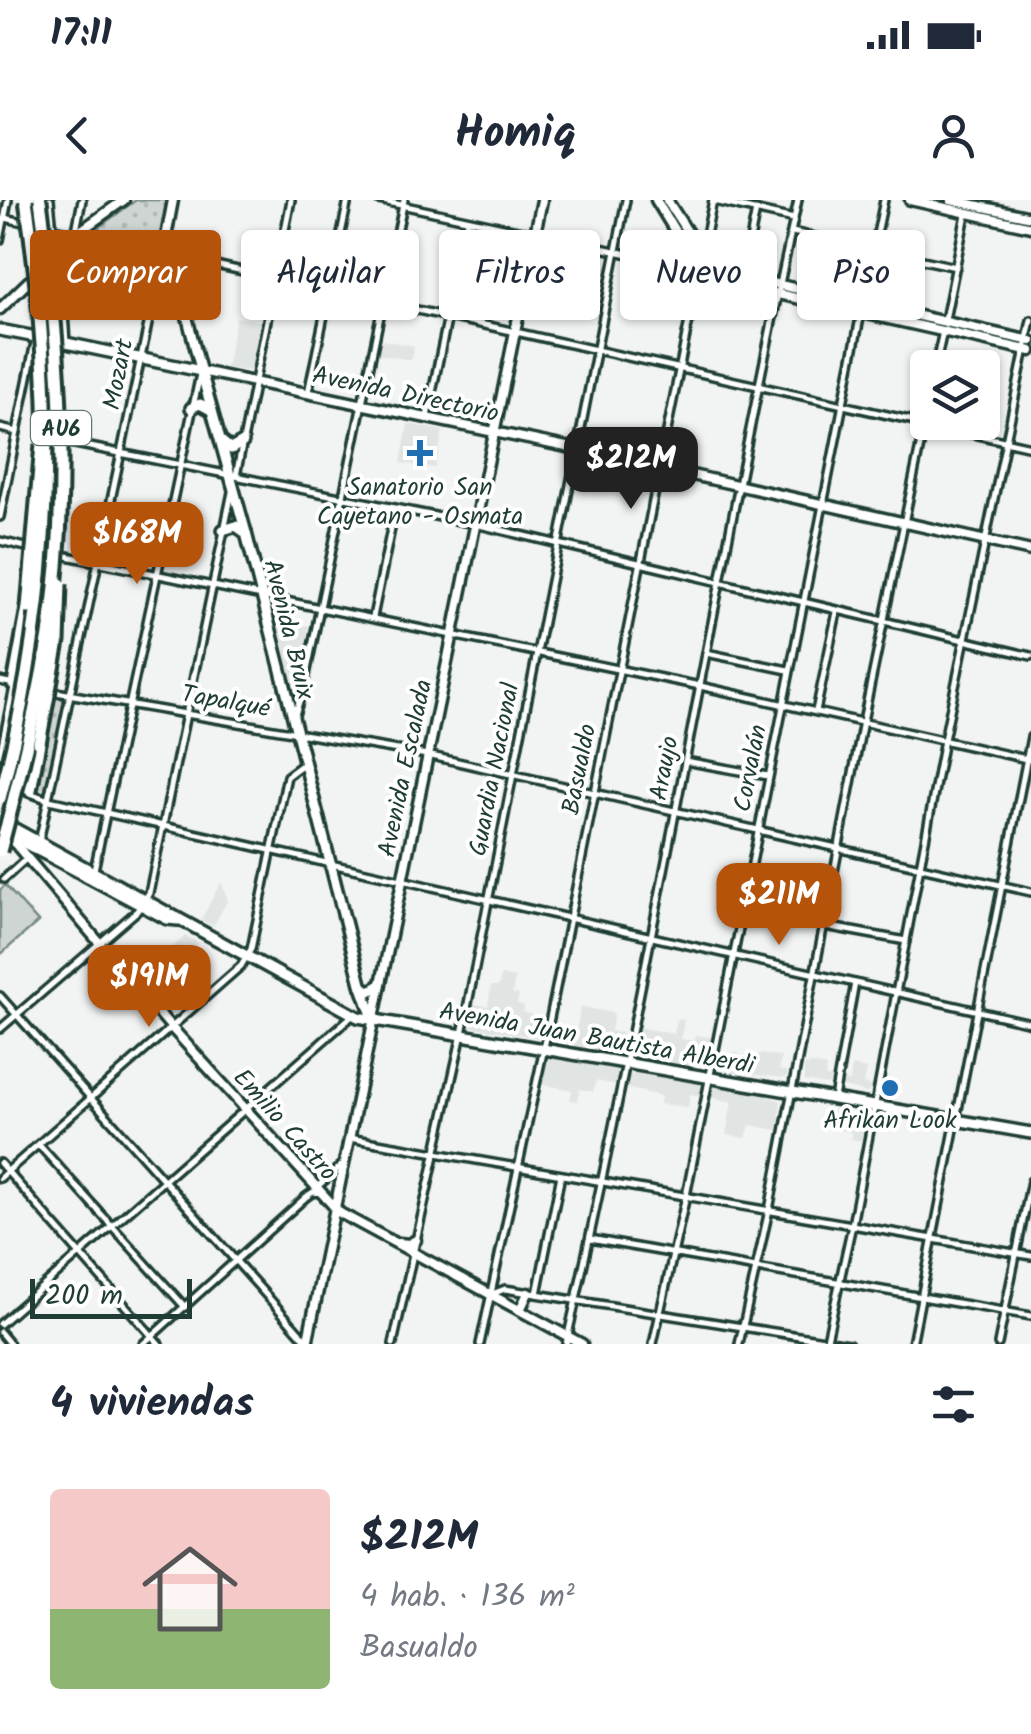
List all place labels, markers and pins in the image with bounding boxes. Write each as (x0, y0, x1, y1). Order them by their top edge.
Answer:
pin: $212M (561, 427, 701, 512)
marker: Sanatorio San Cayetano - Osmata (407, 440, 433, 466)
place label: Sanatorio San Cayetano - Osmata (317, 468, 523, 537)
pin: $168M (67, 502, 207, 587)
pin: $211M (709, 863, 849, 948)
pin: $191M (79, 945, 219, 1030)
marker: Afrikan Look (879, 1077, 901, 1099)
place label: Afrikan Look (823, 1101, 957, 1141)

